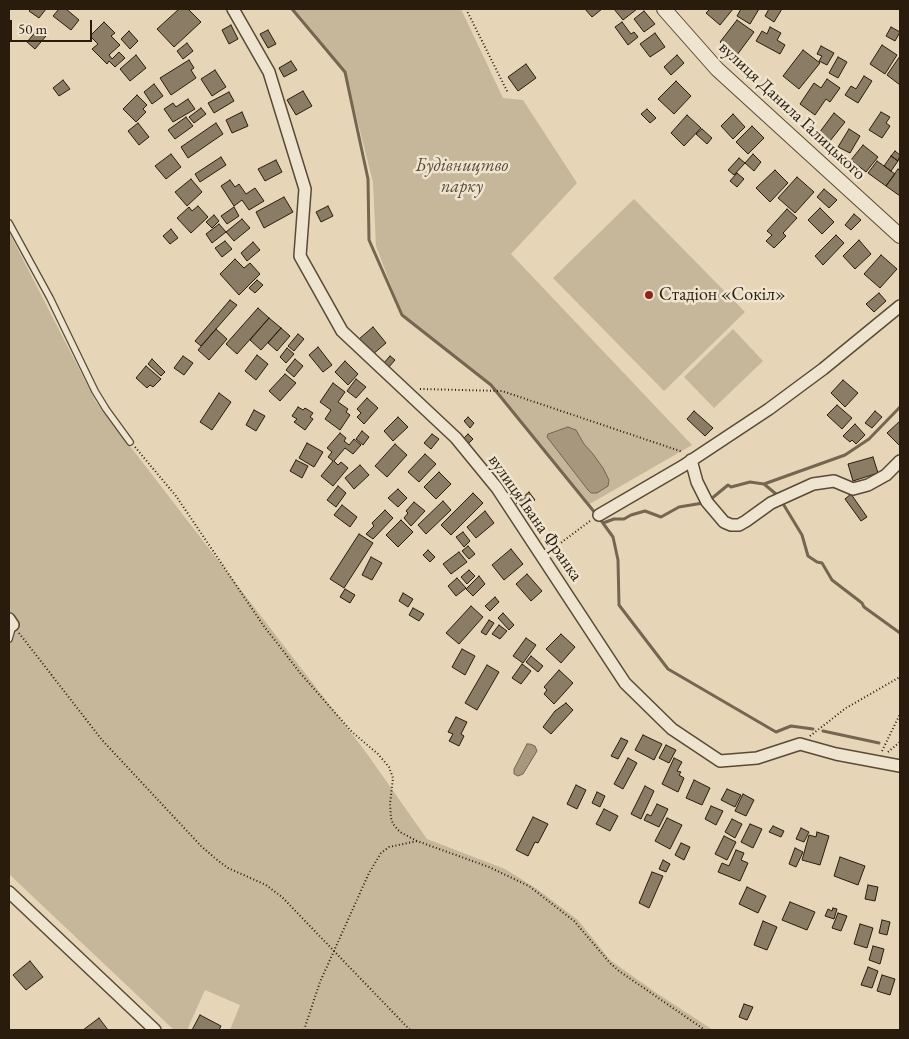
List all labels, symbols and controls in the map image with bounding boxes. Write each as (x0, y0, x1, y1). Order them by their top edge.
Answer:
scale bar (12, 10, 95, 42)
text: 50 m (18, 19, 47, 38)
street label: вулиця Данила Галицького (714, 37, 870, 185)
park label: Будівництво парку (416, 155, 508, 198)
place label: Стадіон «Сокіл» (659, 284, 786, 306)
marker: Стадіон «Сокіл» (643, 289, 655, 301)
street label: вулиця Івана Франка (483, 450, 587, 586)

